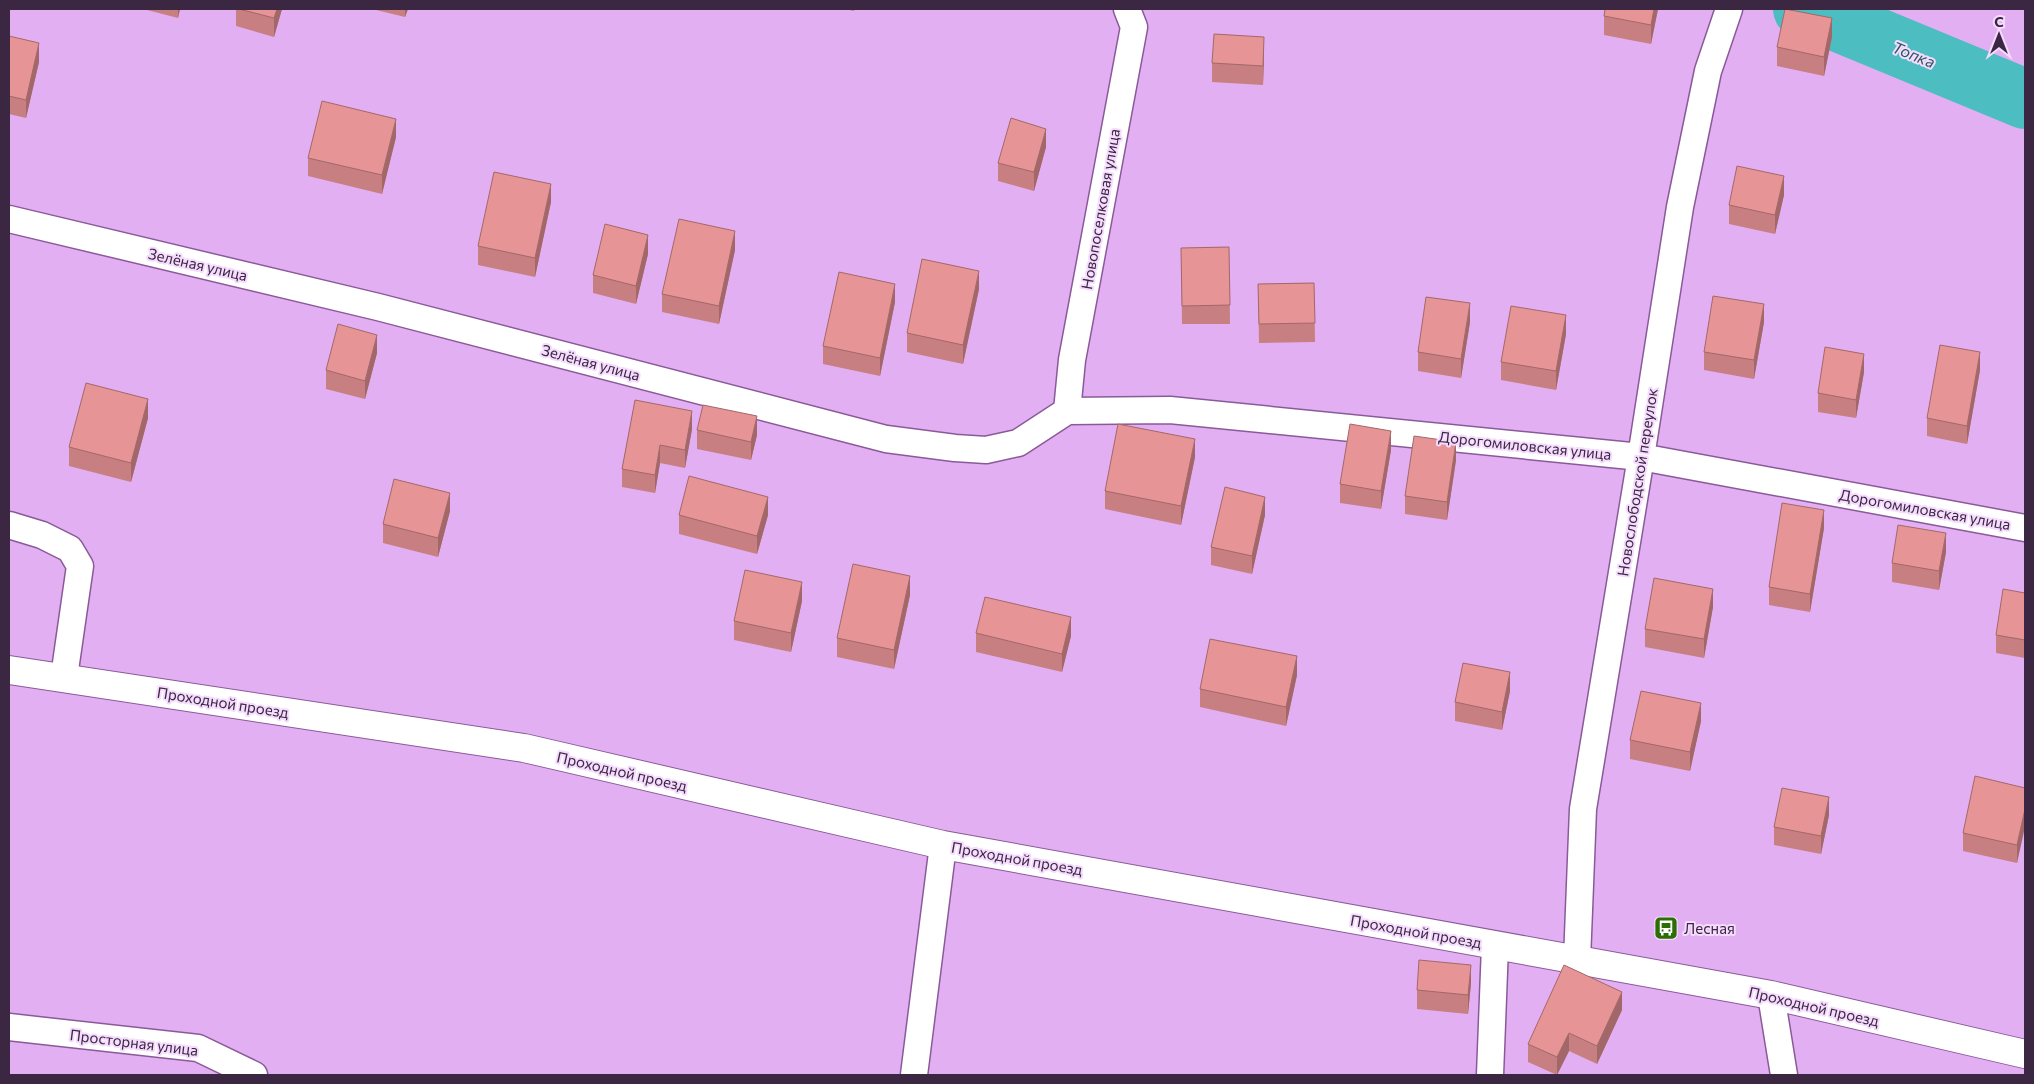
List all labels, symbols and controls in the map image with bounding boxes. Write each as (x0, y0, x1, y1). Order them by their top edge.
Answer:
north arrow (1974, 10, 2024, 60)
text: С (1994, 13, 2004, 30)
water label: Топка (1890, 37, 1938, 71)
street label: Новопоселковая улица (1077, 127, 1123, 291)
street label: Зелёная улица (147, 244, 249, 284)
street label: Зелёная улица (540, 340, 642, 384)
street label: Новослободской переулок (1613, 387, 1661, 577)
street label: Дорогомиловская улица (1438, 427, 1612, 463)
street label: Дорогомиловская улица (1838, 485, 2012, 533)
street label: Проходной проезд (156, 683, 290, 721)
street label: Проходной проезд (555, 747, 689, 795)
street label: Проходной проезд (950, 838, 1084, 878)
street label: Проходной проезд (1349, 911, 1483, 951)
bus stop icon: Лесная (1653, 915, 1679, 941)
place label: Лесная (1684, 919, 1735, 937)
street label: Проходной проезд (1747, 982, 1881, 1030)
street label: Просторная улица (69, 1025, 199, 1059)

